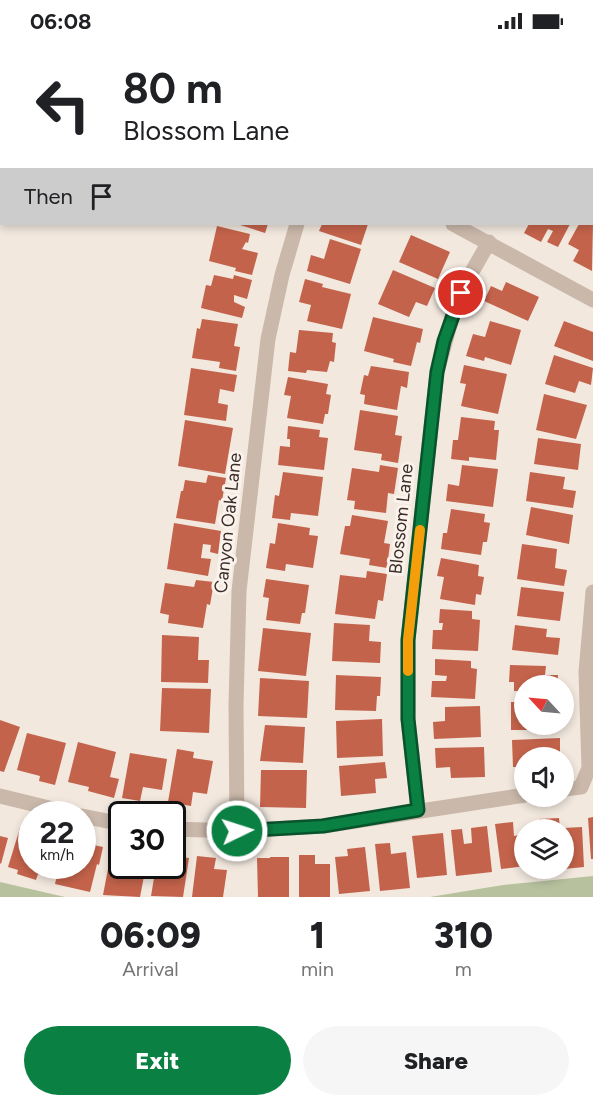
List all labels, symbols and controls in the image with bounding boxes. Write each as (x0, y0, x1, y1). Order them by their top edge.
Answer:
text: 06:08 (30, 8, 91, 35)
text: 80 m (123, 63, 223, 114)
icon: left (24, 66, 102, 144)
text: Blossom Lane (123, 114, 289, 147)
icon: arrive (85, 180, 118, 213)
text: Then (24, 183, 73, 210)
pin (435, 267, 486, 318)
icon: arrive (444, 276, 477, 309)
street label: Canyon Oak Lane (210, 452, 246, 594)
street label: Blossom Lane (384, 463, 418, 575)
north arrow (514, 675, 574, 735)
map controls (514, 675, 574, 879)
button: sound (514, 747, 574, 807)
position arrow (205, 799, 269, 863)
speed limit sign: 30 (108, 801, 186, 879)
text: 22 (40, 814, 74, 851)
button: layers (514, 819, 574, 879)
text: km/h (40, 846, 74, 864)
text: 06:09 (100, 914, 201, 957)
text: 1 (310, 914, 325, 957)
text: 310 (434, 914, 493, 957)
text: Arrival (122, 957, 179, 981)
text: min (301, 957, 334, 981)
text: m (455, 957, 472, 981)
button: Exit (24, 1026, 291, 1095)
button: Share (303, 1026, 569, 1095)

